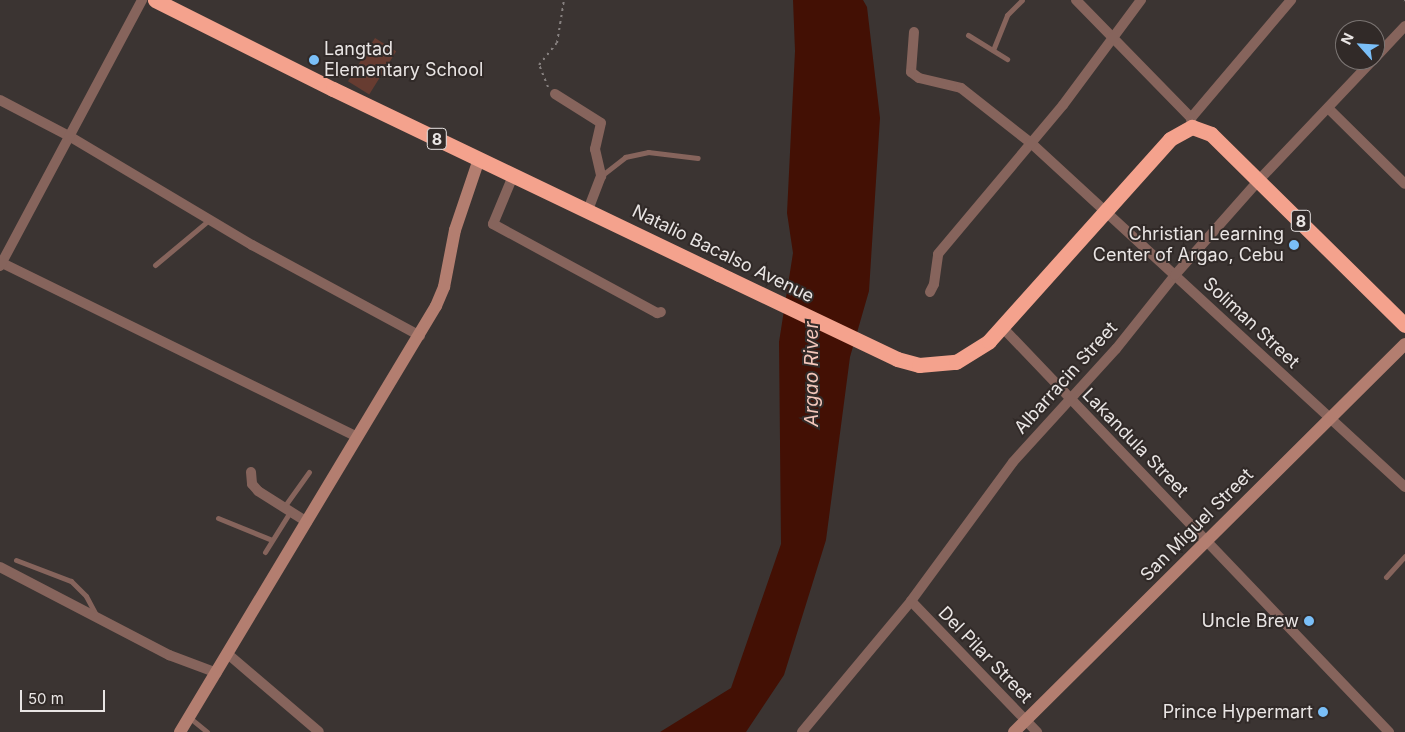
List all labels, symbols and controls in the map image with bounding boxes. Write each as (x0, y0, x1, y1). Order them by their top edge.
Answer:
north arrow (1335, 20, 1385, 70)
text: N (1337, 30, 1357, 47)
place label: Langtad Elementary School (324, 39, 483, 82)
marker: Langtad Elementary School (308, 54, 320, 66)
road number: 8 (426, 126, 448, 152)
street label: Natalio Bacalso Avenue (629, 201, 817, 307)
road number: 8 (1290, 208, 1312, 235)
place label: Christian Learning Center of Argao, Cebu (1093, 224, 1284, 266)
marker: Christian Learning Center of Argao, Cebu (1288, 239, 1300, 251)
street label: Soliman Street (1199, 273, 1303, 373)
street label: Albarracin Street (1010, 318, 1122, 438)
water label: Argao River (801, 321, 823, 427)
street label: Lakandula Street (1078, 384, 1192, 502)
street label: San Miguel Street (1136, 464, 1258, 586)
street label: Del Pilar Street (934, 602, 1036, 708)
place label: Uncle Brew (1202, 610, 1299, 632)
marker: Uncle Brew (1303, 615, 1315, 627)
scale bar (22, 680, 108, 712)
text: 50 m (28, 689, 64, 708)
place label: Prince Hypermart (1163, 701, 1313, 723)
marker: Prince Hypermart (1317, 706, 1329, 718)

